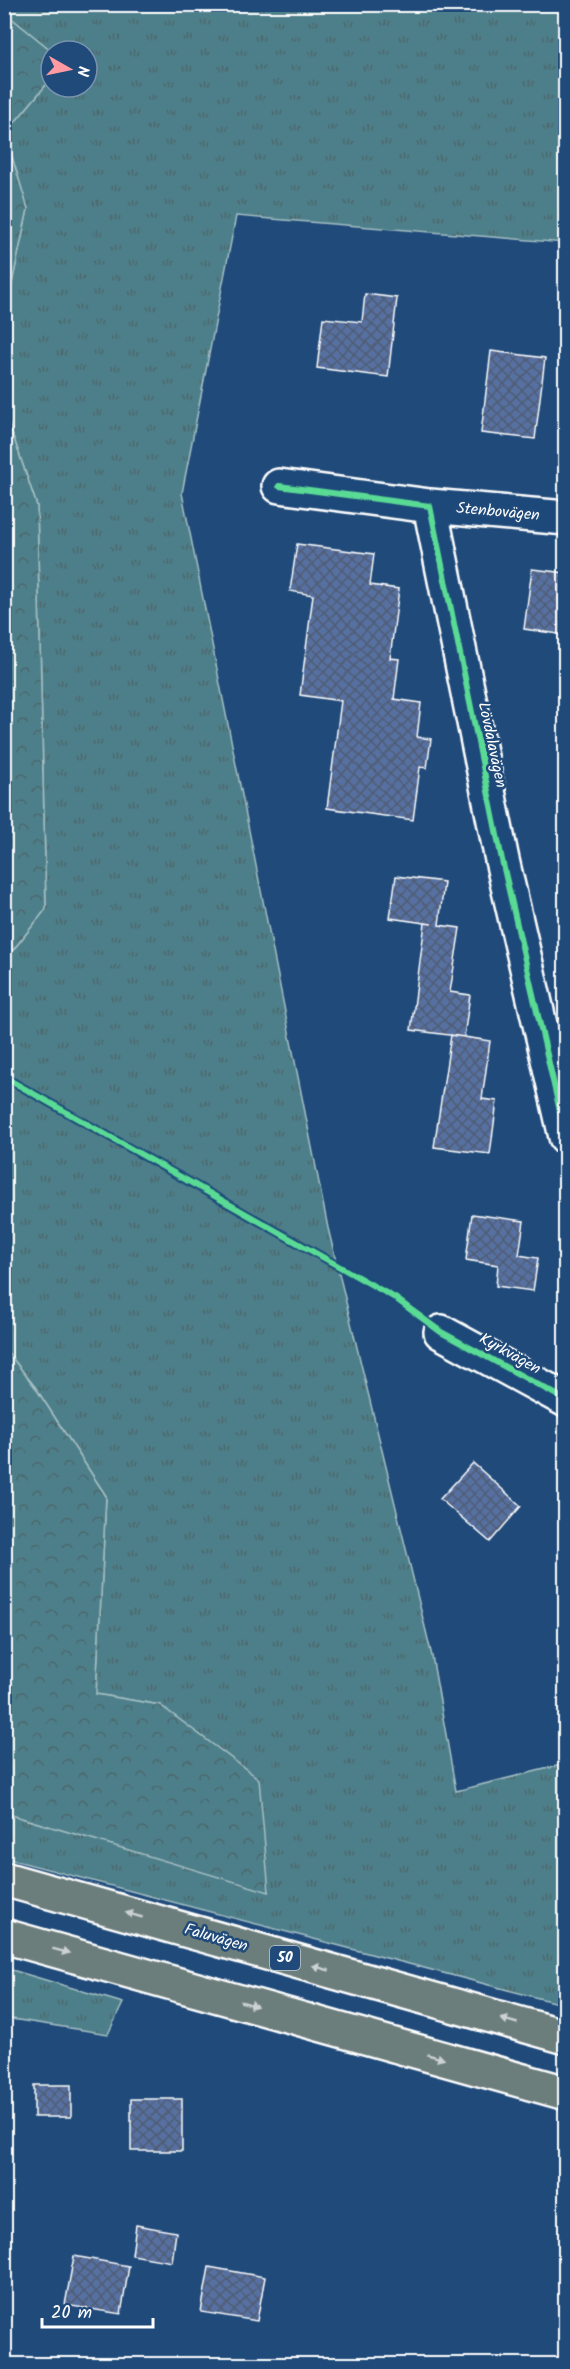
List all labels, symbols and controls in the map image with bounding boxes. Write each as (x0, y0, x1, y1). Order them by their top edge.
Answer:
north arrow (39, 39, 99, 99)
text: N (69, 64, 95, 78)
street label: Stenbovägen (455, 496, 541, 528)
street label: Lövdalavägen (471, 700, 513, 790)
street label: Kyrkvägen (474, 1327, 546, 1381)
one-way arrow (125, 1910, 143, 1919)
street label: Faluvägen (181, 1917, 251, 1959)
road number: 50 (270, 1946, 300, 1970)
one-way arrow (52, 1947, 70, 1956)
one-way arrow (312, 1963, 330, 1972)
one-way arrow (240, 1999, 258, 2009)
one-way arrow (500, 2016, 518, 2025)
one-way arrow (427, 2052, 446, 2062)
scale bar (42, 2291, 153, 2329)
text: 20 m (51, 2299, 92, 2328)

